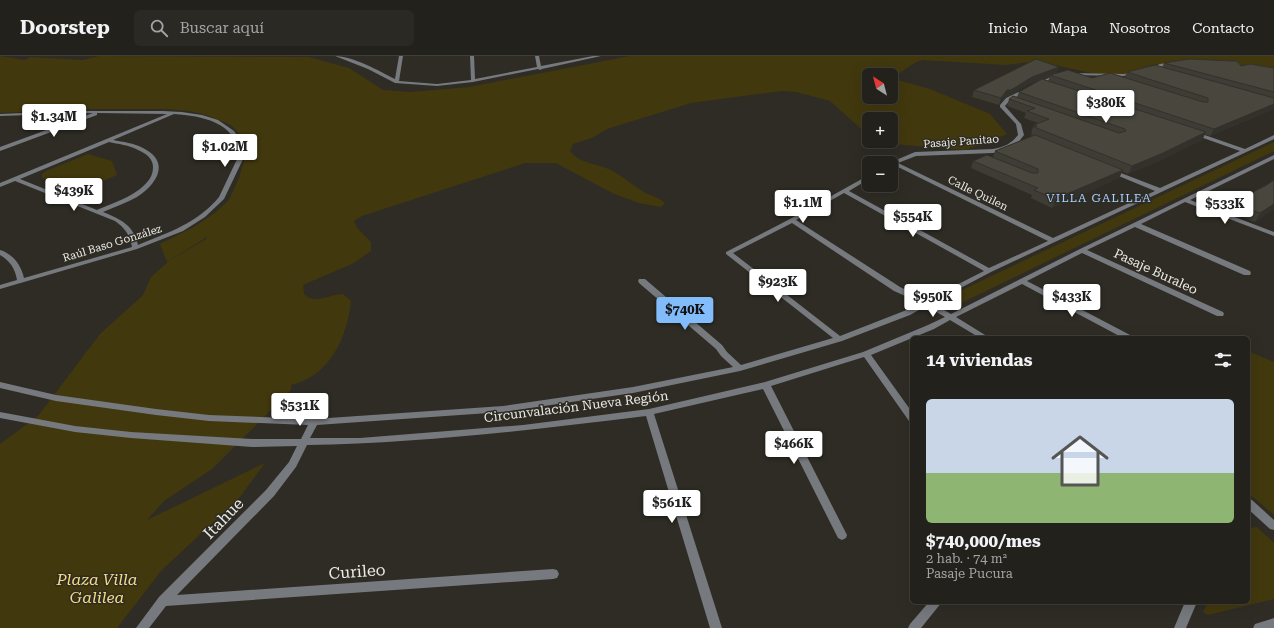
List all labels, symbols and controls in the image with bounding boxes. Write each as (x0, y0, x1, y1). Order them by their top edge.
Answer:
search box (134, 10, 414, 46)
text: Doorstep (20, 16, 110, 39)
icon: search (148, 17, 170, 39)
text: Buscar aquí (180, 19, 264, 37)
text: Inicio (988, 20, 1028, 36)
text: Mapa (1050, 20, 1087, 36)
text: Nosotros (1109, 20, 1170, 36)
text: Contacto (1192, 20, 1254, 36)
north arrow (862, 68, 898, 104)
map controls (862, 68, 898, 192)
pin: $380K (1078, 90, 1134, 124)
text: $380K (1086, 95, 1126, 110)
pin: $1.34M (21, 104, 87, 138)
text: $1.34M (31, 109, 77, 124)
button: + (862, 112, 898, 148)
street label: Pasaje Panitao (923, 132, 1000, 151)
pin: $1.02M (192, 134, 258, 168)
text: $1.02M (202, 139, 248, 154)
button: − (862, 156, 898, 192)
street label: Calle Quilen (946, 173, 1010, 214)
pin: $439K (46, 178, 102, 212)
text: $439K (54, 183, 94, 198)
pin: $1.1M (775, 190, 831, 224)
district label: VILLA GALILEA (1046, 191, 1152, 205)
pin: $533K (1197, 191, 1253, 225)
text: $1.1M (784, 195, 822, 210)
text: $533K (1205, 196, 1245, 211)
pin: $554K (885, 204, 941, 238)
text: $554K (893, 209, 933, 224)
street label: Raúl Baso González (61, 222, 163, 265)
street label: Pasaje Buraleo (1112, 245, 1200, 297)
pin: $923K (750, 269, 806, 303)
text: $923K (758, 274, 798, 289)
pin: $950K (905, 284, 961, 318)
pin: $433K (1044, 284, 1100, 318)
text: $950K (913, 289, 953, 304)
text: $433K (1052, 289, 1092, 304)
pin: $740K (657, 297, 713, 331)
text: $740K (665, 302, 705, 317)
icon: filters (1212, 349, 1234, 371)
text: 14 viviendas (926, 350, 1032, 370)
street label: Circunvalación Nueva Región (483, 388, 670, 425)
pin: $531K (272, 393, 328, 427)
text: $531K (280, 398, 320, 413)
icon: home (1044, 425, 1116, 497)
pin: $466K (766, 431, 822, 465)
text: $466K (774, 436, 814, 451)
pin: $561K (644, 490, 700, 524)
street label: Itahue (199, 494, 248, 543)
text: $561K (652, 495, 692, 510)
text: $740,000/mes (926, 531, 1041, 551)
text: 2 hab. · 74 m² (926, 551, 1007, 566)
street label: Curileo (328, 560, 386, 583)
text: Pasaje Pucura (926, 566, 1013, 581)
park label: Plaza Villa Galilea (55, 570, 138, 607)

